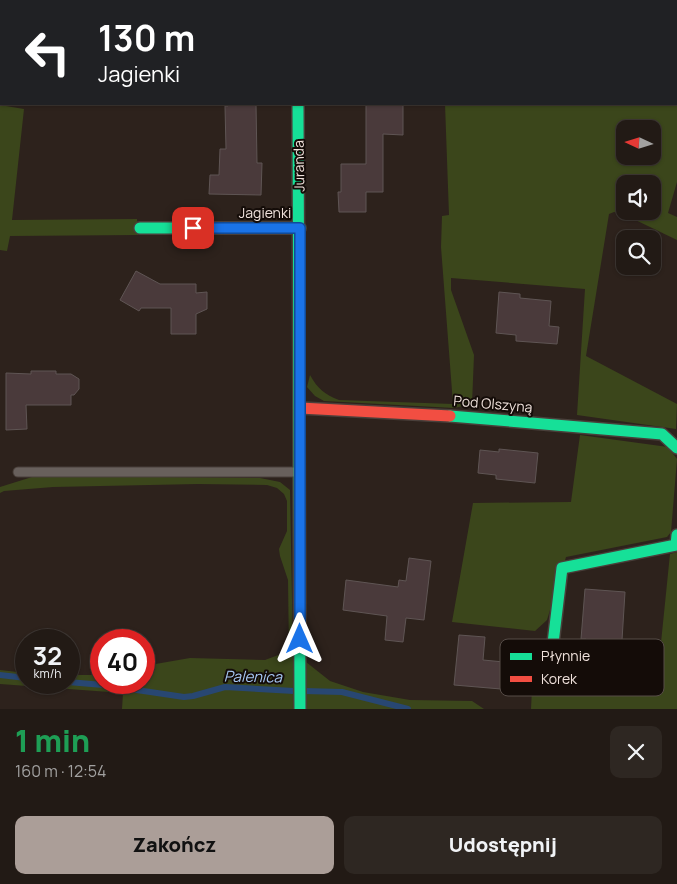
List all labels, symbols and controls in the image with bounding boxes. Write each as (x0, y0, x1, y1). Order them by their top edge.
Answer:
text: 130 m (98, 14, 195, 62)
icon: left (15, 20, 80, 85)
text: Jagienki (98, 59, 180, 89)
north arrow (616, 120, 661, 165)
map controls (616, 120, 661, 275)
street label: Juranda (289, 140, 308, 192)
button: sound (616, 175, 661, 220)
street label: Jagienki (239, 203, 291, 222)
pin (172, 207, 214, 249)
icon: arrive (179, 214, 207, 242)
button: search (616, 230, 661, 275)
street label: Pod Olszyną (453, 391, 533, 416)
position arrow (273, 612, 325, 664)
speed limit sign: 40 (90, 629, 155, 694)
text: 32 (33, 638, 62, 673)
legend (500, 639, 664, 696)
text: Płynnie (541, 646, 590, 665)
text: km/h (34, 665, 61, 682)
water label: Palenica (224, 665, 283, 688)
text: Korek (541, 669, 578, 688)
text: 1 min (15, 720, 90, 761)
button: close (610, 726, 662, 778)
text: 160 m · 12:54 (15, 760, 107, 782)
button: Zakończ (15, 816, 334, 874)
button: Udostępnij (344, 816, 662, 874)

